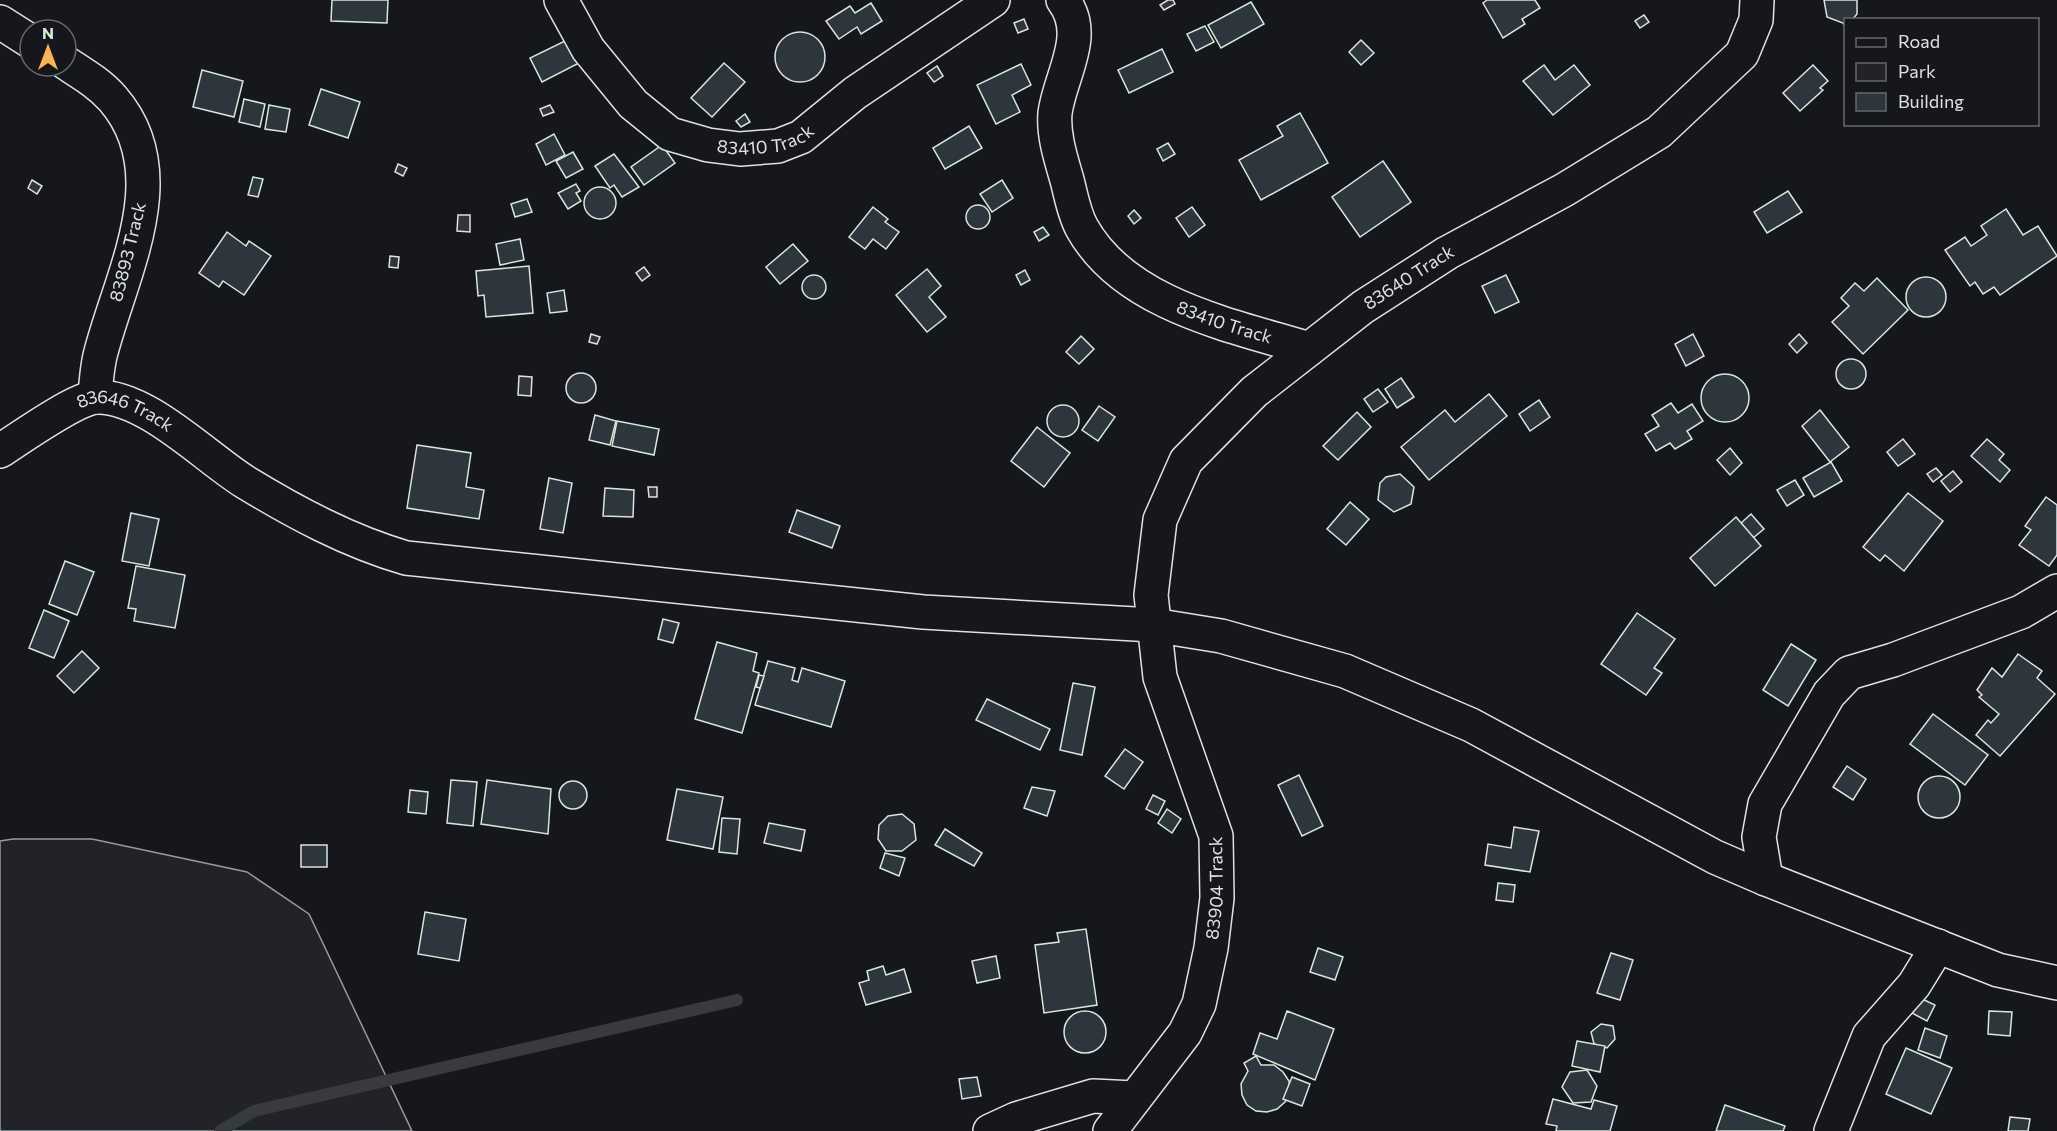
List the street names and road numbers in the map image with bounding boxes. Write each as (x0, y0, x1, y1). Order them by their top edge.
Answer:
street label: 83410 Track (716, 119, 818, 159)
street label: 83893 Track (104, 199, 150, 304)
street label: 83640 Track (1359, 239, 1458, 314)
street label: 83410 Track (1173, 295, 1275, 348)
street label: 83646 Track (73, 385, 178, 436)
street label: 83904 Track (1200, 836, 1227, 941)

